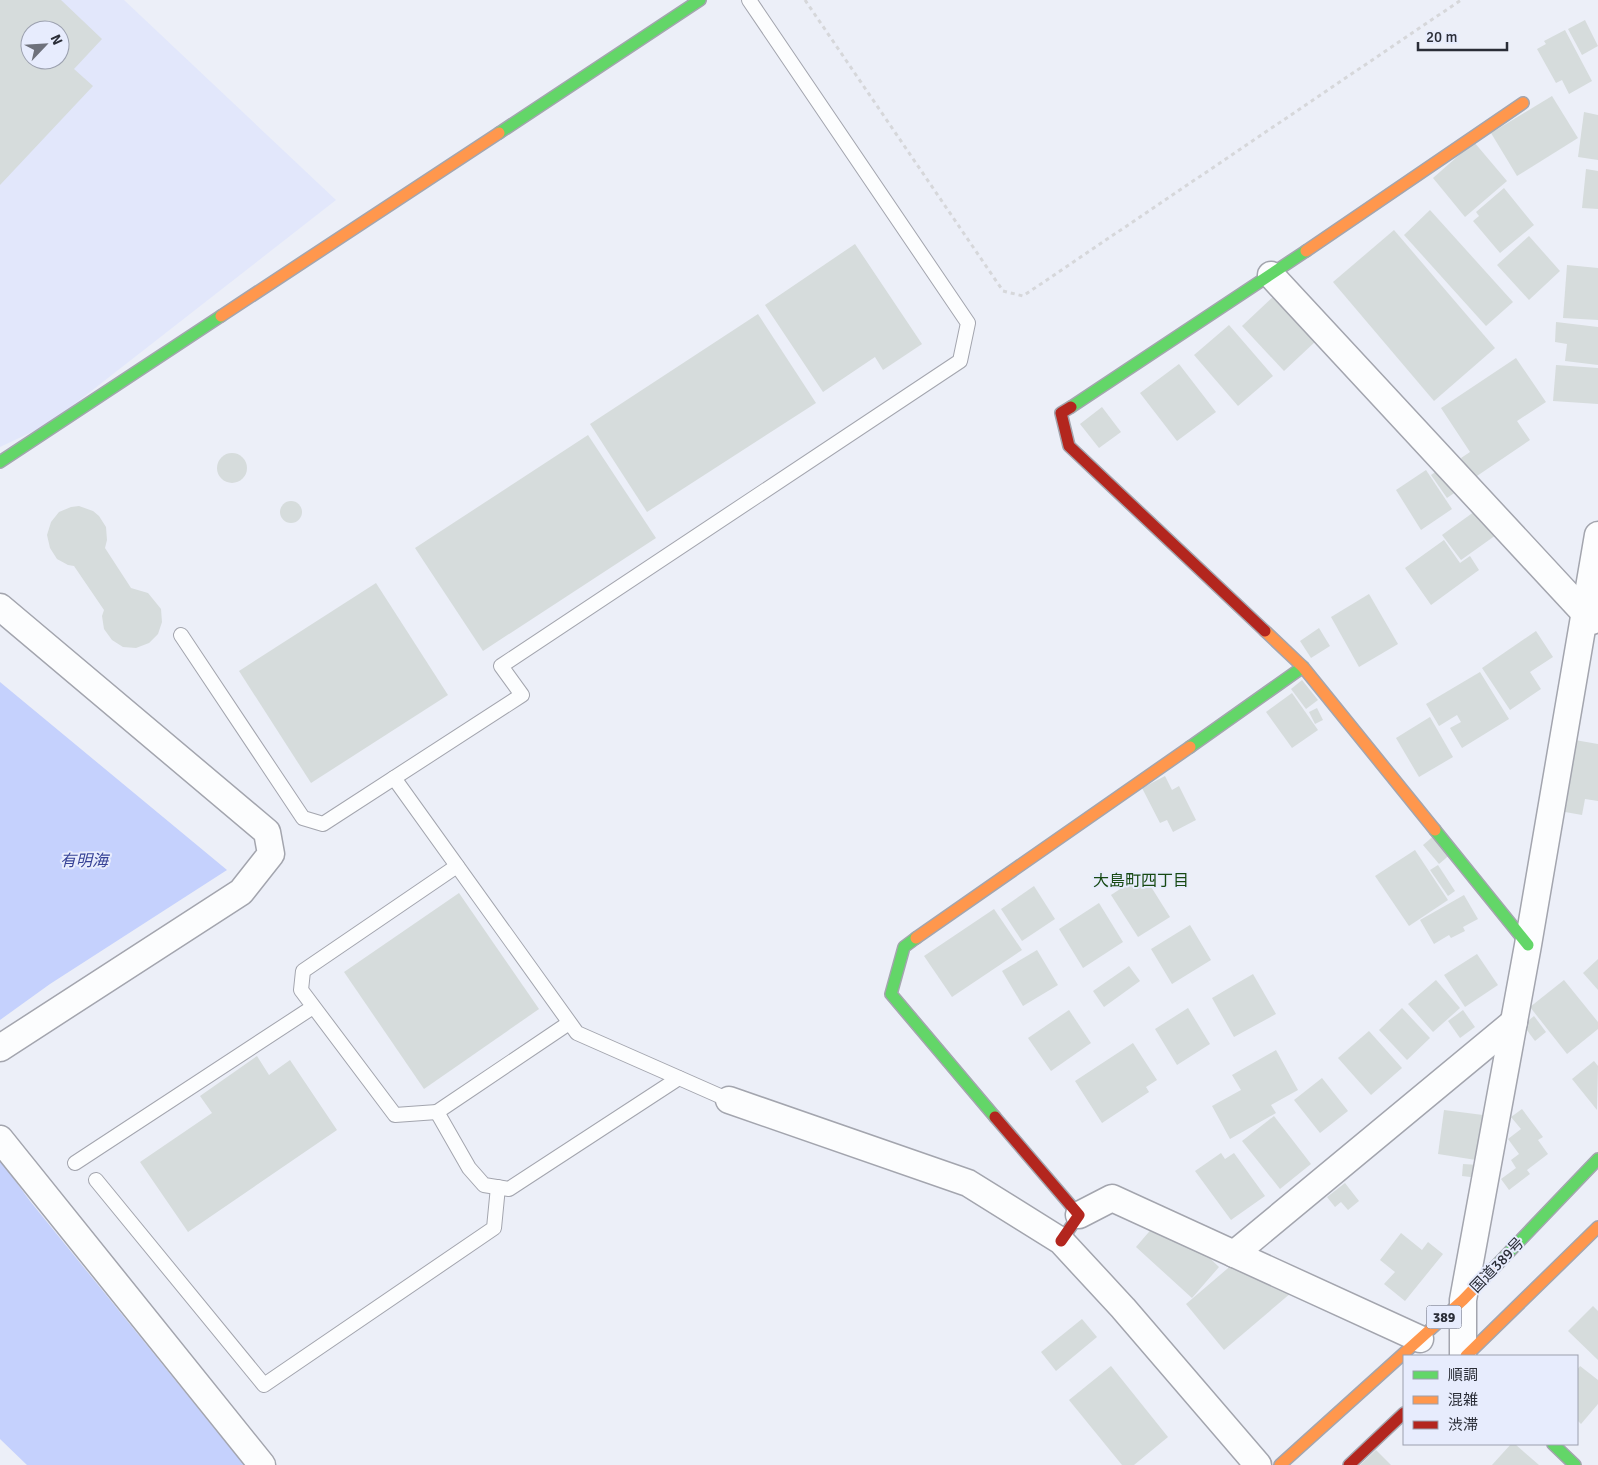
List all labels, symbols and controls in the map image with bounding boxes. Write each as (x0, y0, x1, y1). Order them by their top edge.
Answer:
north arrow (20, 20, 70, 70)
scale bar (1418, 20, 1507, 52)
text: 20 m (1426, 28, 1457, 46)
text: N (47, 32, 66, 48)
water label: 有明海 (60, 851, 111, 871)
district label: 大島町四丁目 (1093, 871, 1189, 891)
street label: 国道389号 (1466, 1234, 1528, 1296)
road number: 389 (1426, 1305, 1462, 1328)
legend (1403, 1355, 1578, 1445)
text: 順調 (1448, 1366, 1478, 1384)
text: 混雑 (1448, 1391, 1478, 1409)
text: 渋滞 (1448, 1416, 1478, 1434)

